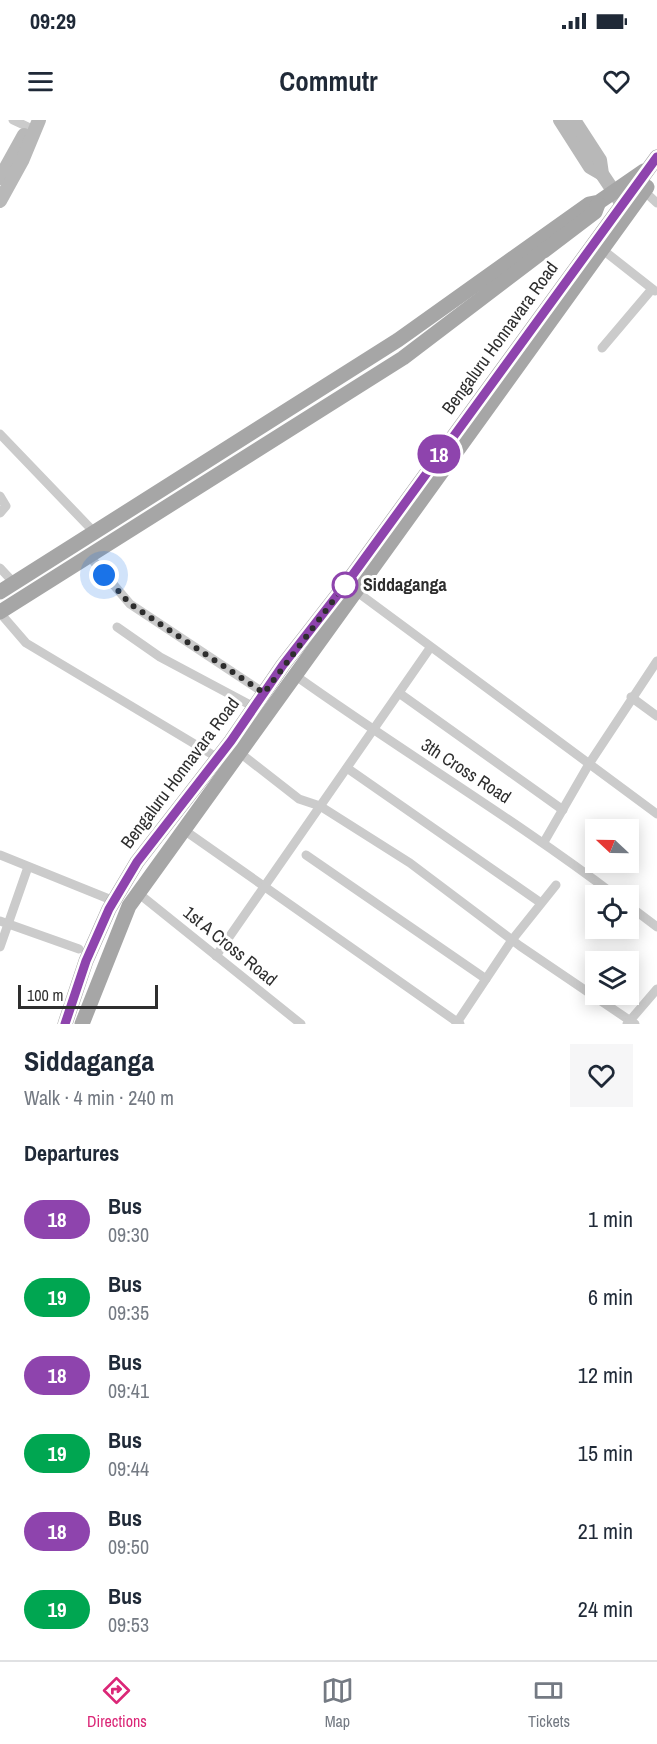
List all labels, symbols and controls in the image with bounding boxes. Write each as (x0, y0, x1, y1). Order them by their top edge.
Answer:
text: 09:29 (30, 6, 76, 36)
text: Commutr (279, 63, 378, 99)
icon: menu (24, 65, 57, 98)
icon: heart (600, 65, 633, 98)
street label: Bengaluru Honnavara Road (436, 256, 563, 419)
line badge: 18 (412, 434, 466, 474)
text: 18 (429, 440, 449, 469)
your location (89, 560, 119, 590)
marker: Siddaganga (332, 572, 358, 598)
place label: Siddaganga (363, 572, 447, 597)
street label: Bengaluru Honnavara Road (115, 692, 245, 853)
street label: 3th Cross Road (416, 732, 516, 809)
north arrow (585, 819, 639, 873)
map controls (585, 819, 639, 1005)
button: locate (585, 885, 639, 939)
street label: 1st A Cross Road (178, 900, 283, 991)
button: layers (585, 951, 639, 1005)
scale bar (18, 982, 158, 1010)
text: 100 m (27, 984, 63, 1006)
text: Siddaganga (24, 1042, 154, 1080)
button: heart (570, 1044, 633, 1107)
text: Walk · 4 min · 240 m (24, 1084, 174, 1111)
text: Departures (24, 1138, 119, 1168)
text: Bus (108, 1191, 142, 1221)
text: 1 min (588, 1204, 633, 1234)
text: 18 (47, 1205, 67, 1234)
text: 09:30 (108, 1221, 149, 1248)
text: Bus (108, 1269, 142, 1299)
text: 6 min (588, 1282, 633, 1312)
text: 19 (47, 1283, 67, 1312)
text: 09:35 (108, 1299, 149, 1326)
text: Bus (108, 1347, 142, 1377)
text: 12 min (578, 1360, 633, 1390)
text: 18 (47, 1361, 67, 1390)
text: 09:41 (108, 1377, 149, 1404)
text: Bus (108, 1425, 142, 1455)
text: 15 min (578, 1438, 633, 1468)
text: 19 (47, 1439, 67, 1468)
text: 09:44 (108, 1455, 149, 1482)
text: Bus (108, 1503, 142, 1533)
text: 21 min (578, 1516, 633, 1546)
text: 18 (47, 1517, 67, 1546)
text: 09:50 (108, 1533, 149, 1560)
text: Bus (108, 1581, 142, 1611)
text: 24 min (578, 1594, 633, 1624)
text: 19 (47, 1595, 67, 1624)
text: 09:53 (108, 1611, 149, 1638)
tab: Directions (87, 1674, 147, 1732)
tab: Map (321, 1674, 354, 1732)
tab: Tickets (528, 1674, 570, 1732)

